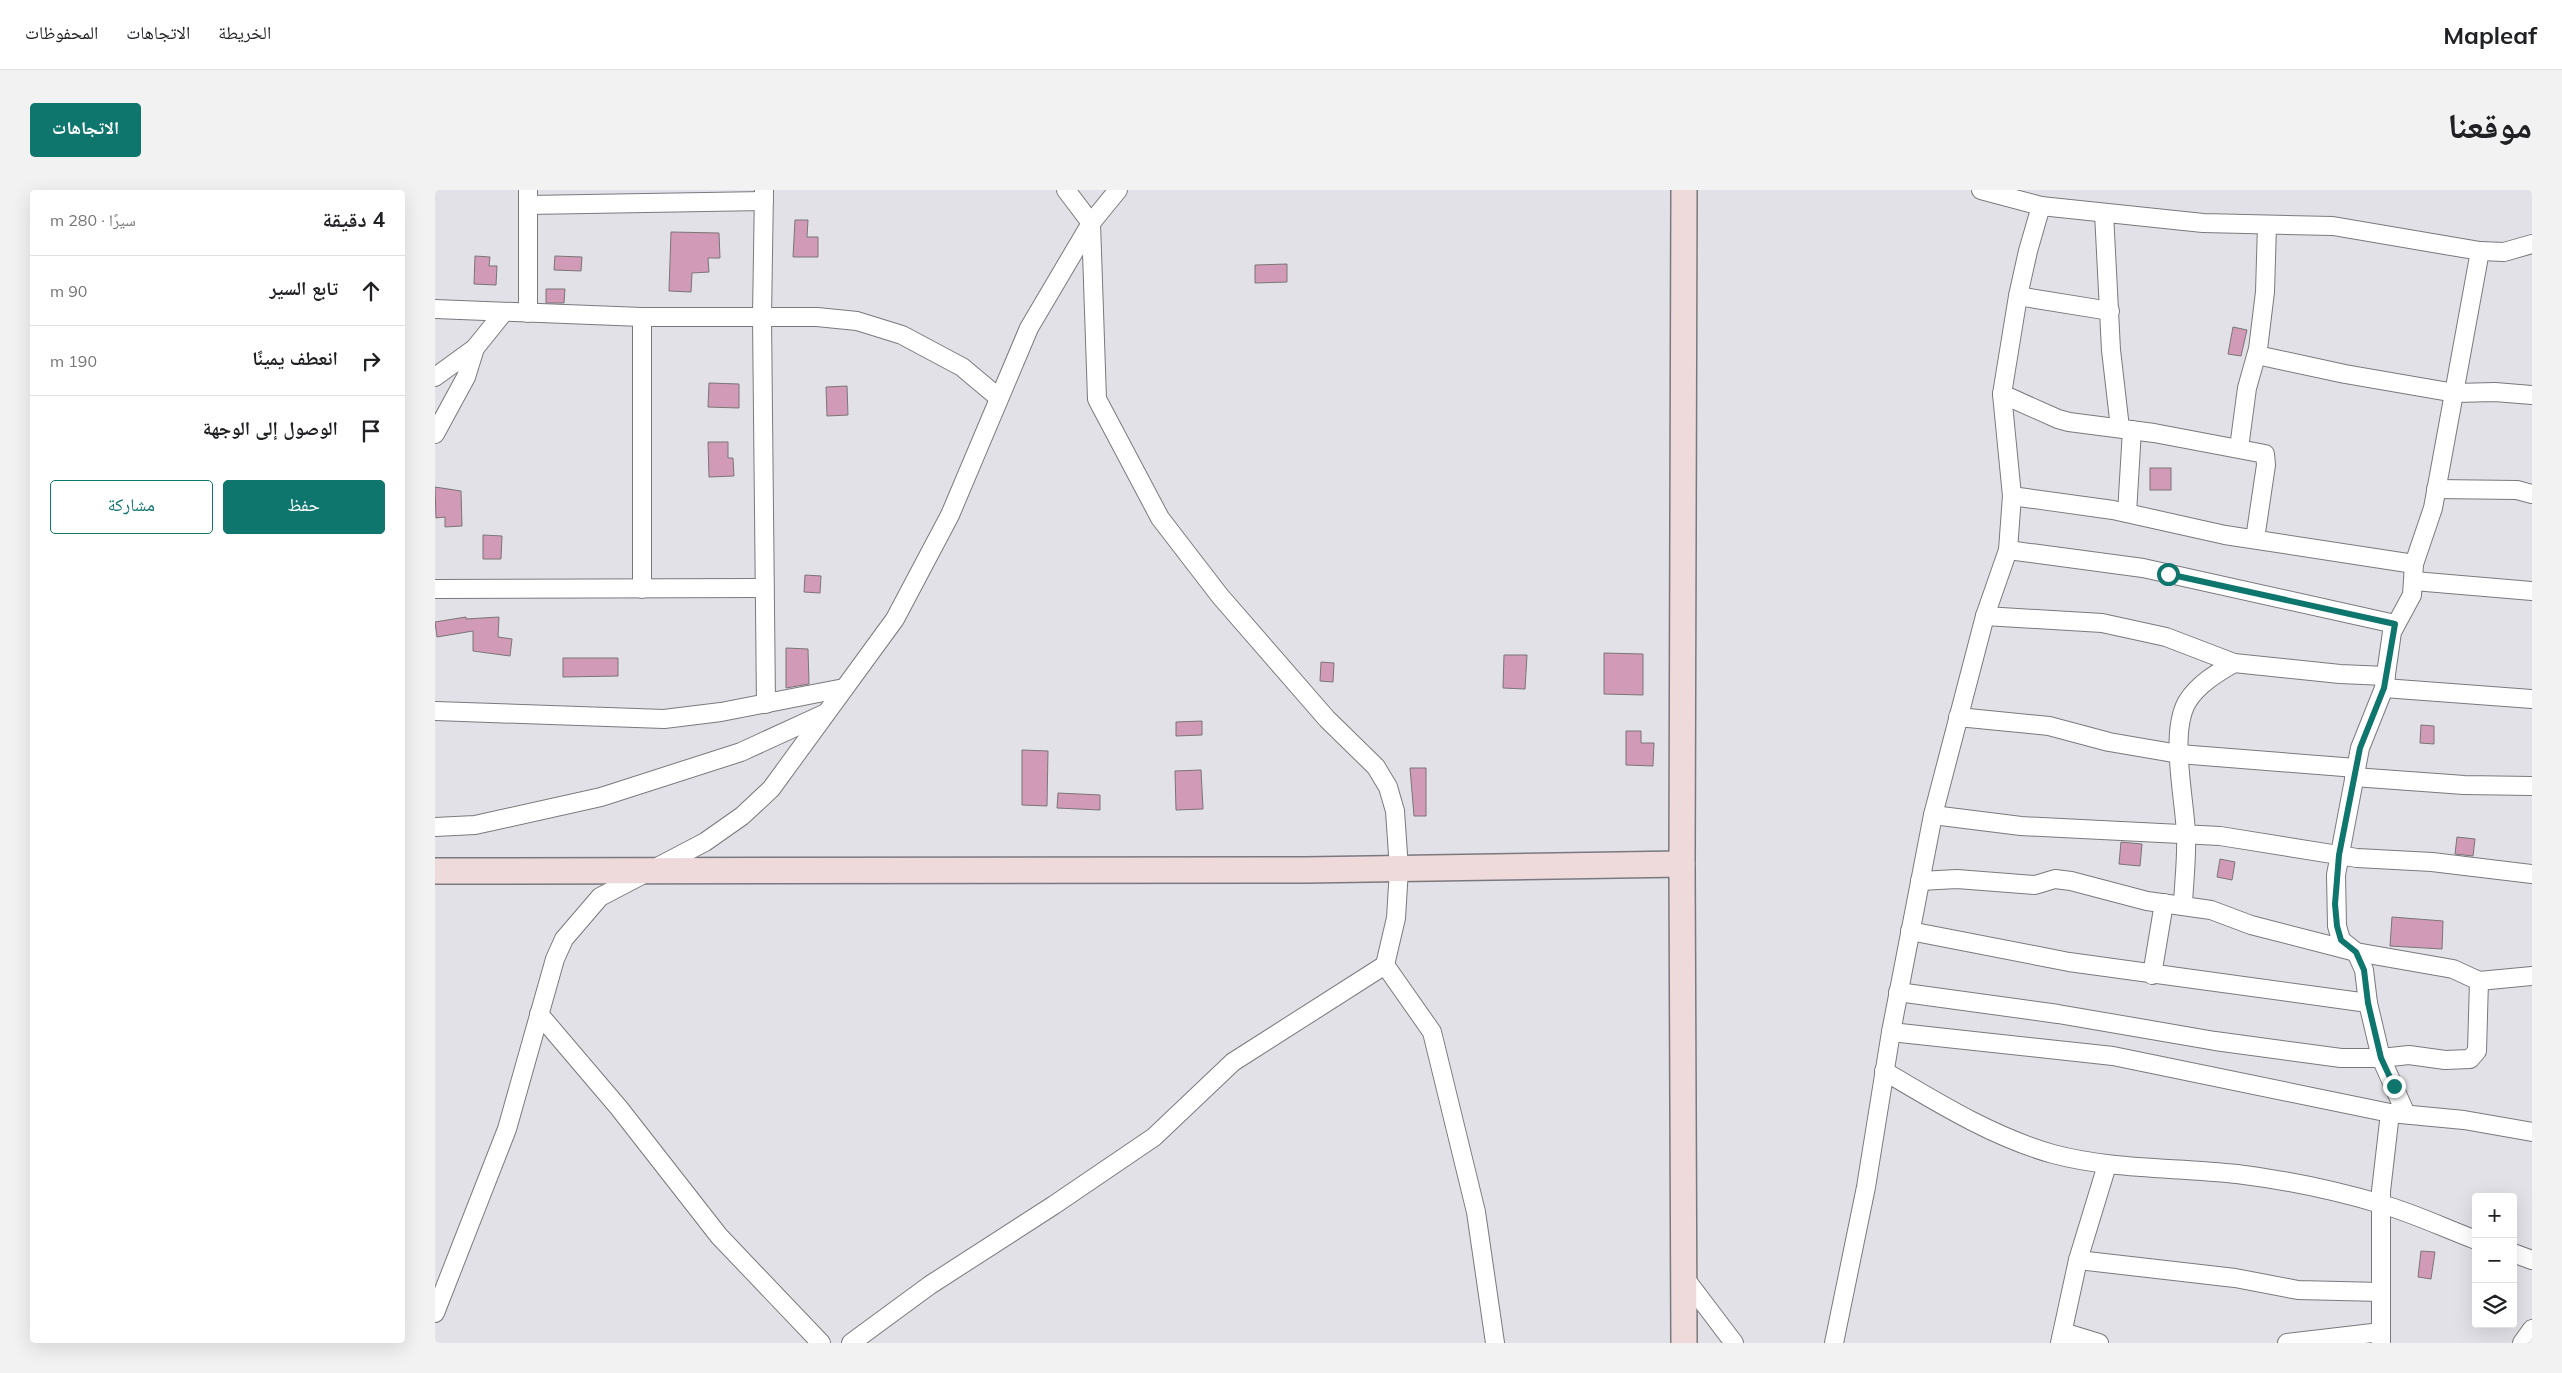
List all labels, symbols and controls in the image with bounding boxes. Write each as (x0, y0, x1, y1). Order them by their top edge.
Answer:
text: Mapleaf (2443, 20, 2537, 50)
text: المحفوظات (25, 21, 98, 44)
text: الاتجاهات (126, 21, 190, 44)
text: الخريطة (218, 21, 271, 44)
button: الاتجاهات (30, 103, 141, 157)
text: موقعنا (2447, 103, 2532, 147)
text: 4 دقيقة (323, 206, 385, 232)
text: سيرًا · 280 m (50, 210, 136, 230)
text: تابع السير (269, 276, 338, 300)
icon: ahead (357, 277, 385, 305)
text: 90 m (50, 281, 87, 301)
text: انعطف يمينًا (252, 346, 338, 370)
icon: right (357, 347, 385, 375)
text: 190 m (50, 351, 97, 371)
text: الوصول إلى الوجهة (203, 416, 338, 440)
icon: arrive (357, 417, 385, 445)
button: مشاركة (50, 480, 213, 534)
button: حفظ (223, 480, 385, 534)
route start (2157, 563, 2180, 586)
route end (2383, 1075, 2406, 1098)
map controls (2472, 1193, 2517, 1328)
button: + (2472, 1193, 2517, 1238)
button: − (2472, 1238, 2517, 1283)
button: layers (2472, 1283, 2517, 1328)

